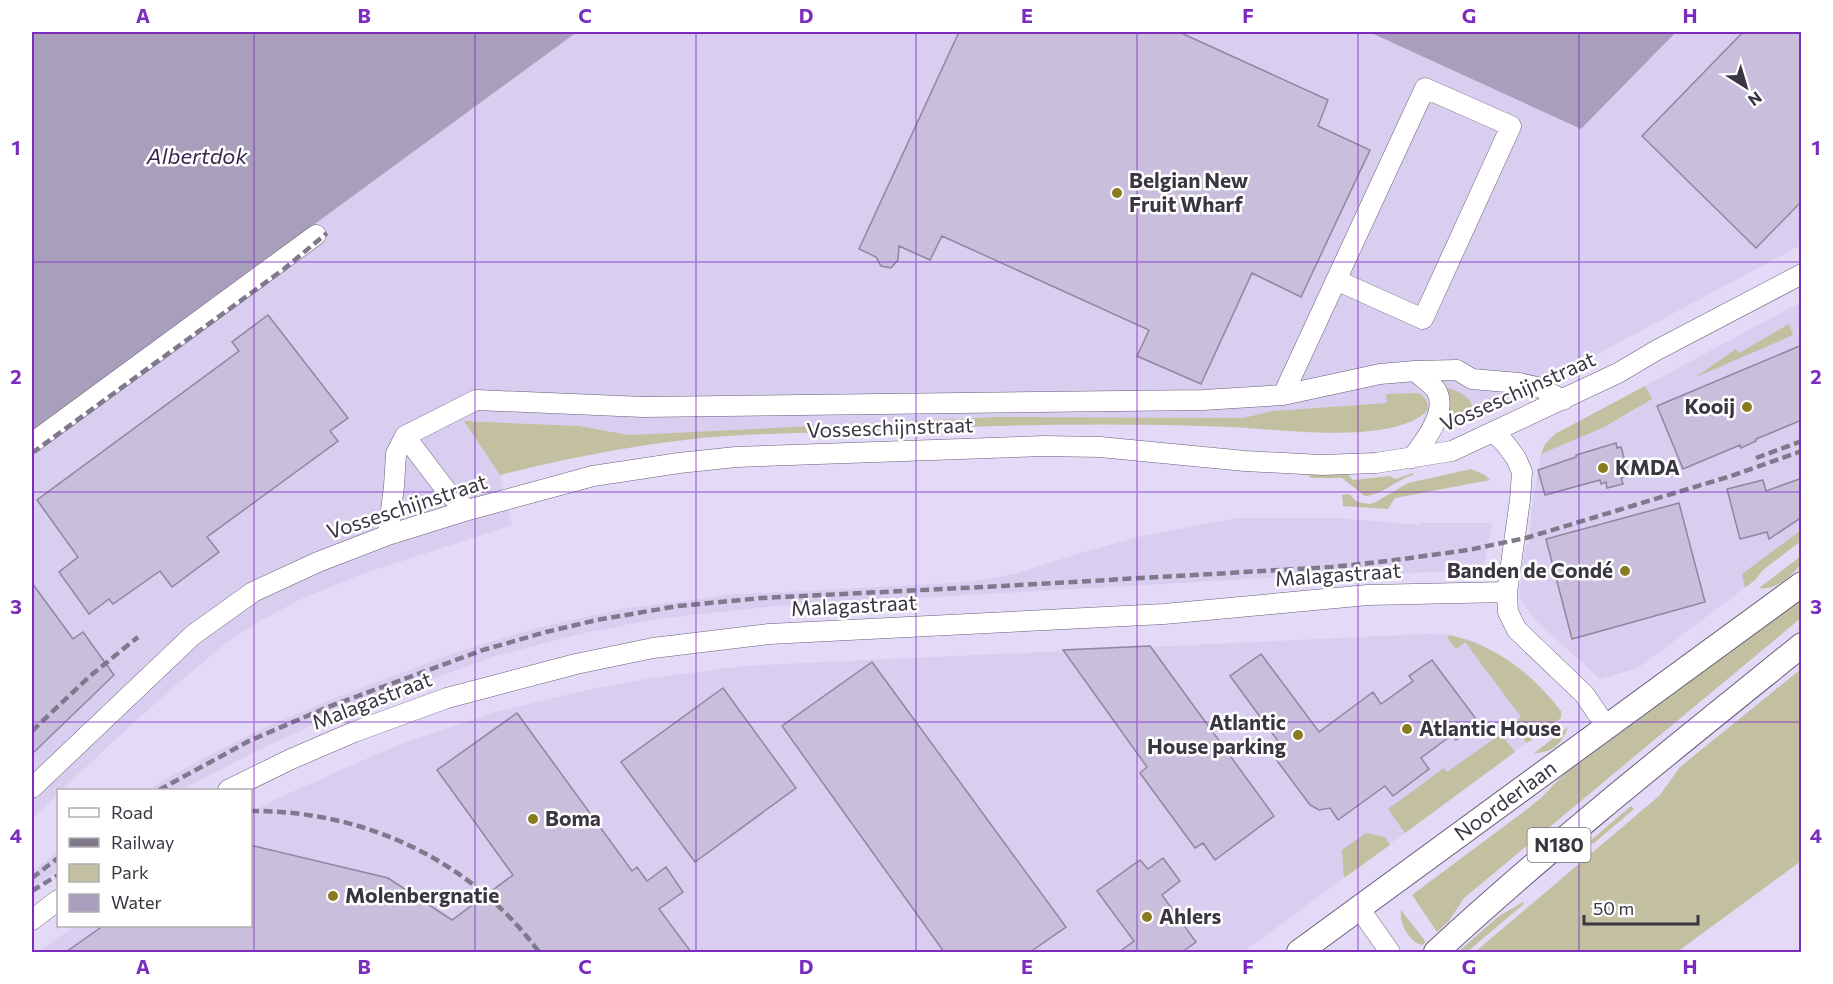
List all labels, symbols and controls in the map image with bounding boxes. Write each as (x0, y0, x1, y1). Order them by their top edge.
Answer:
text: A (136, 3, 150, 27)
text: B (357, 3, 371, 27)
text: C (578, 3, 592, 27)
text: D (799, 3, 813, 27)
text: E (1021, 3, 1033, 27)
text: F (1242, 3, 1254, 27)
text: G (1462, 3, 1476, 27)
text: H (1683, 3, 1698, 27)
north arrow (1716, 57, 1776, 117)
text: N (1745, 88, 1766, 111)
text: 1 (11, 135, 21, 159)
text: 1 (1811, 135, 1821, 159)
water label: Albertdok (146, 142, 248, 169)
place label: Belgian New Fruit Wharf (1129, 167, 1249, 216)
marker: Belgian New Fruit Wharf (1110, 186, 1124, 200)
street label: Vosseschijnstraat (1436, 345, 1599, 436)
text: 2 (10, 364, 22, 388)
text: 2 (1810, 364, 1822, 388)
place label: Kooij (1684, 393, 1735, 418)
marker: Kooij (1740, 400, 1754, 414)
street label: Vosseschijnstraat (806, 411, 974, 442)
place label: KMDA (1615, 454, 1680, 479)
marker: KMDA (1596, 461, 1610, 475)
street label: Vosseschijnstraat (323, 468, 490, 543)
street label: Malagastraat (1274, 557, 1402, 590)
place label: Banden de Condé (1447, 557, 1613, 582)
marker: Banden de Condé (1618, 564, 1632, 578)
street label: Malagastraat (790, 589, 918, 620)
text: 3 (10, 594, 22, 618)
text: 3 (1810, 594, 1822, 618)
street label: Malagastraat (308, 665, 435, 734)
place label: Atlantic House parking (1147, 709, 1286, 758)
place label: Atlantic House (1419, 715, 1561, 740)
marker: Atlantic House (1400, 722, 1414, 736)
marker: Atlantic House parking (1291, 728, 1305, 742)
street label: Noorderlaan (1449, 754, 1561, 845)
legend (57, 789, 252, 927)
text: Road (111, 801, 153, 823)
place label: Boma (545, 805, 601, 830)
marker: Boma (526, 812, 540, 826)
text: 4 (10, 823, 22, 847)
text: 4 (1810, 823, 1822, 847)
road number: N180 (1528, 828, 1590, 862)
text: Railway (111, 831, 174, 853)
text: Park (111, 861, 149, 883)
place label: Molenbergnatie (345, 882, 499, 907)
scale bar (1584, 888, 1698, 926)
marker: Molenbergnatie (326, 889, 340, 903)
text: Water (111, 891, 162, 913)
text: 50 m (1593, 897, 1634, 919)
place label: Ahlers (1159, 903, 1221, 928)
marker: Ahlers (1140, 910, 1154, 924)
text: A (136, 954, 150, 978)
text: B (357, 954, 371, 978)
text: C (578, 954, 592, 978)
text: D (799, 954, 813, 978)
text: E (1021, 954, 1033, 978)
text: F (1242, 954, 1254, 978)
text: G (1462, 954, 1476, 978)
text: H (1683, 954, 1698, 978)

